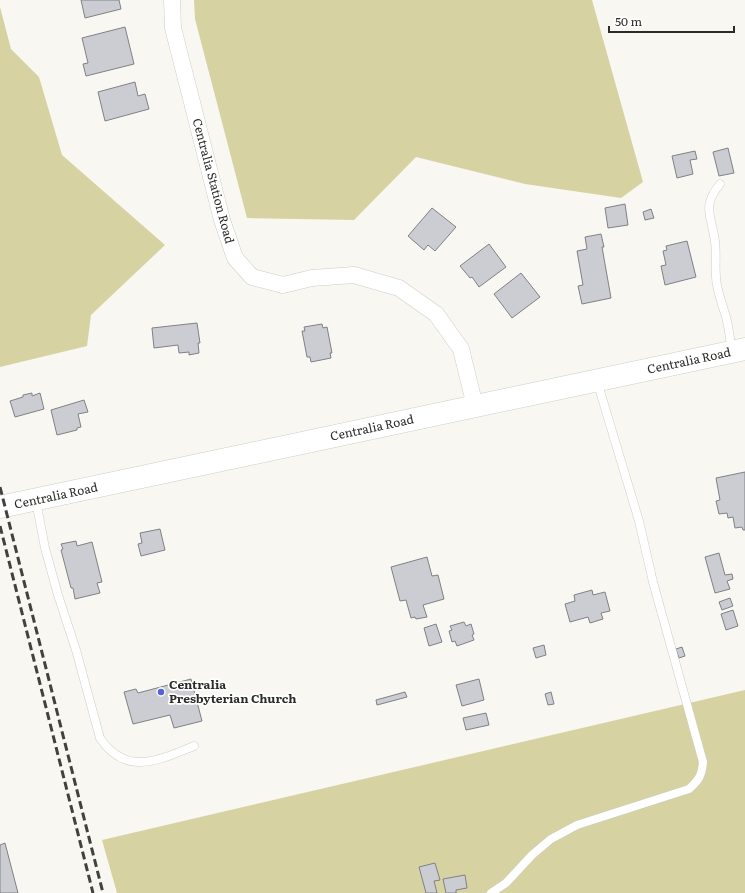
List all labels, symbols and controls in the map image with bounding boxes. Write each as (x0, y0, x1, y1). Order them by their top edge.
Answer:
scale bar (609, 8, 734, 34)
text: 50 m (615, 12, 642, 30)
street label: Centralia Station Road (189, 116, 239, 246)
street label: Centralia Road (645, 342, 733, 378)
street label: Centralia Road (328, 409, 416, 445)
street label: Centralia Road (12, 477, 100, 513)
place label: Centralia Presbyterian Church (169, 675, 297, 707)
marker: Centralia Presbyterian Church (156, 687, 166, 697)

